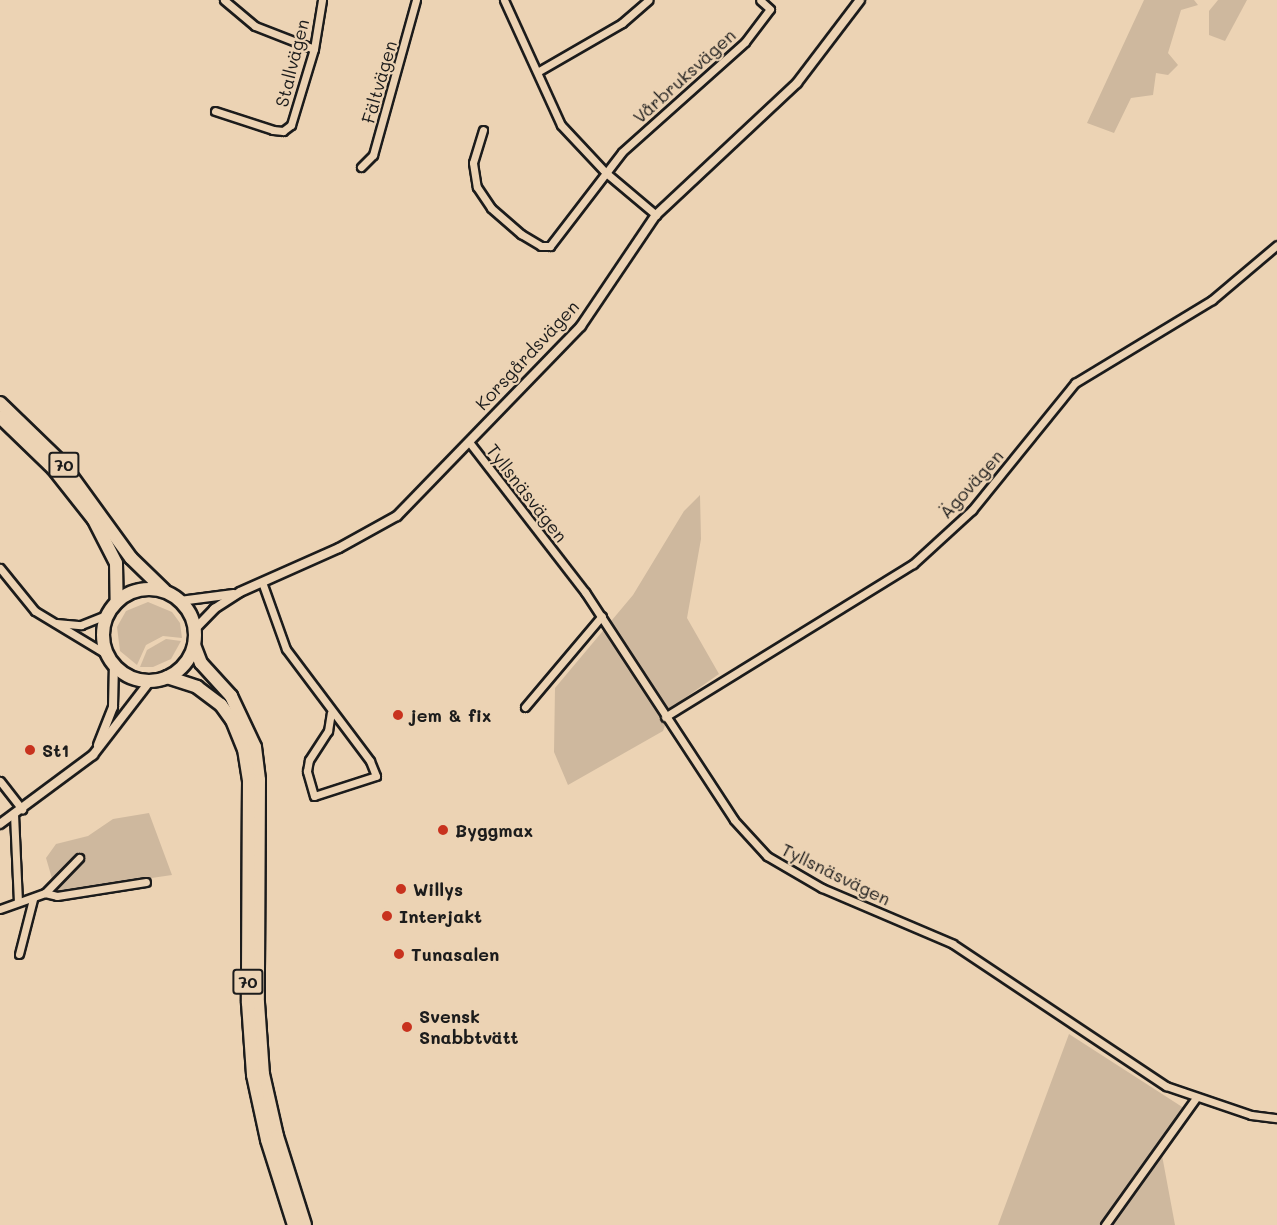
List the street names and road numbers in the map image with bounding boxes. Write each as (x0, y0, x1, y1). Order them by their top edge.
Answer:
street label: Stallvägen (271, 17, 313, 109)
street label: Vårbruksvägen (628, 24, 740, 128)
street label: Fältvägen (357, 38, 401, 126)
street label: Korsgårdsvägen (471, 296, 583, 414)
street label: Tyllsnäsvägen (482, 440, 572, 546)
street label: Ägovägen (934, 445, 1008, 523)
road number: 70 (48, 452, 80, 478)
street label: Tyllsnäsvägen (778, 838, 894, 910)
road number: 70 (232, 969, 264, 995)

